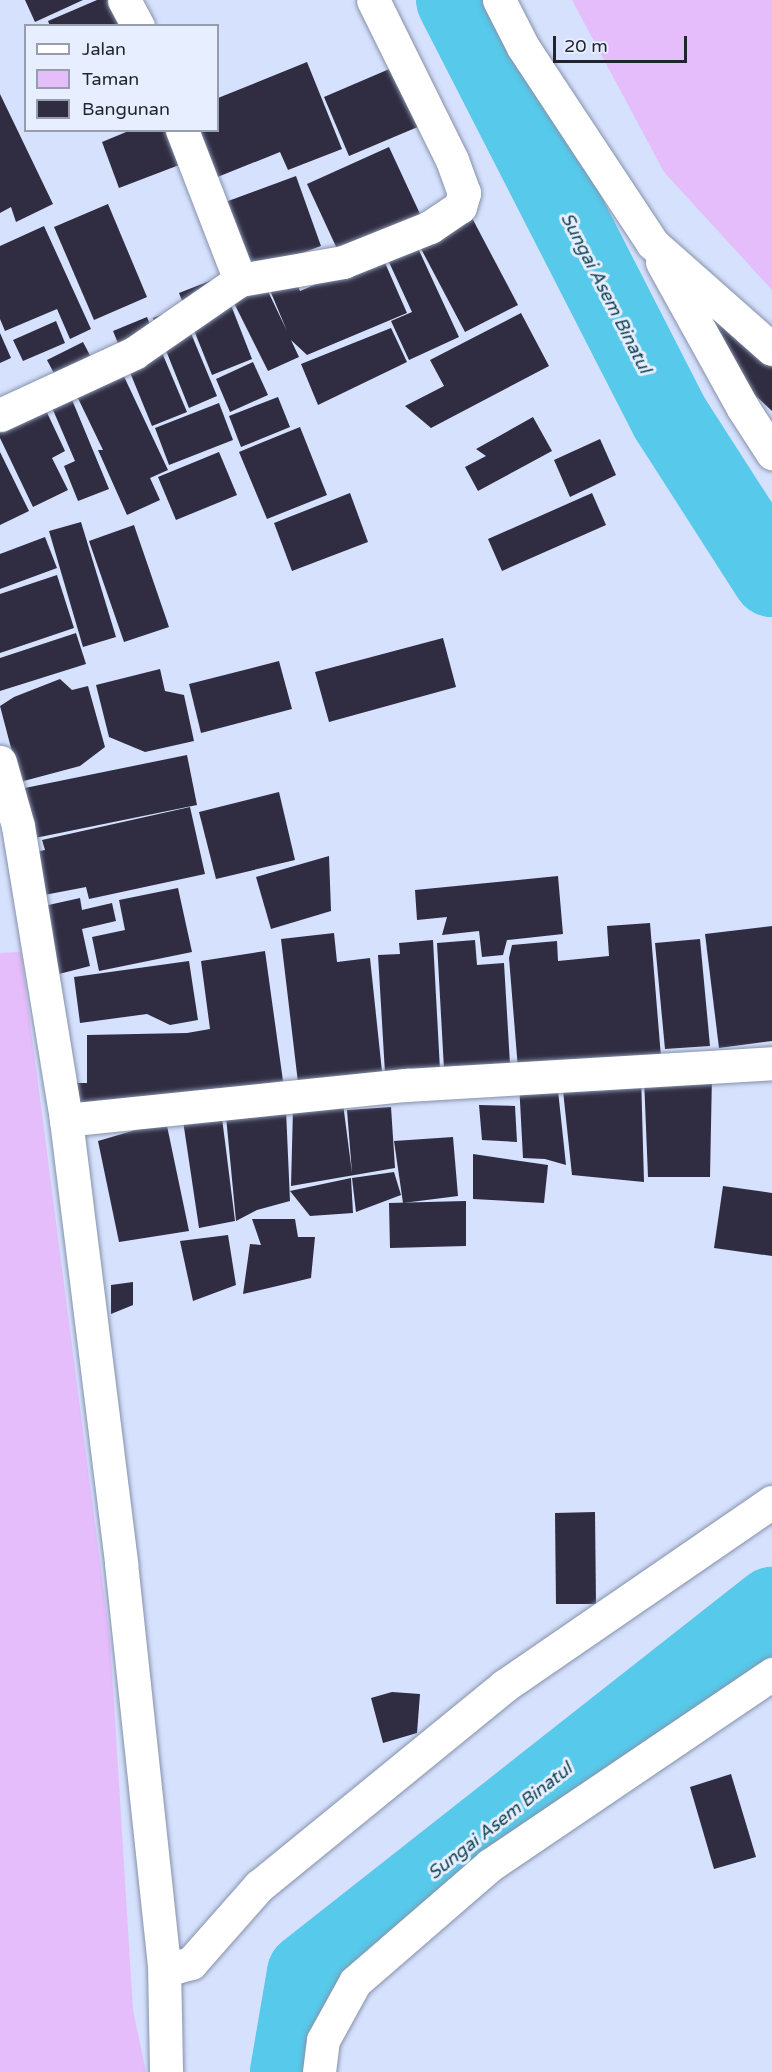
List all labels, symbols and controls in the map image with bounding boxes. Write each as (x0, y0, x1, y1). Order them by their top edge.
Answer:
legend (24, 24, 219, 132)
scale bar (556, 24, 690, 62)
text: 20 m (564, 35, 608, 57)
text: Jalan (82, 38, 126, 60)
text: Taman (82, 68, 139, 90)
text: Bangunan (82, 98, 170, 120)
water label: Sungai Asem Binatul (556, 209, 656, 377)
water label: Sungai Asem Binatul (424, 1758, 576, 1884)

